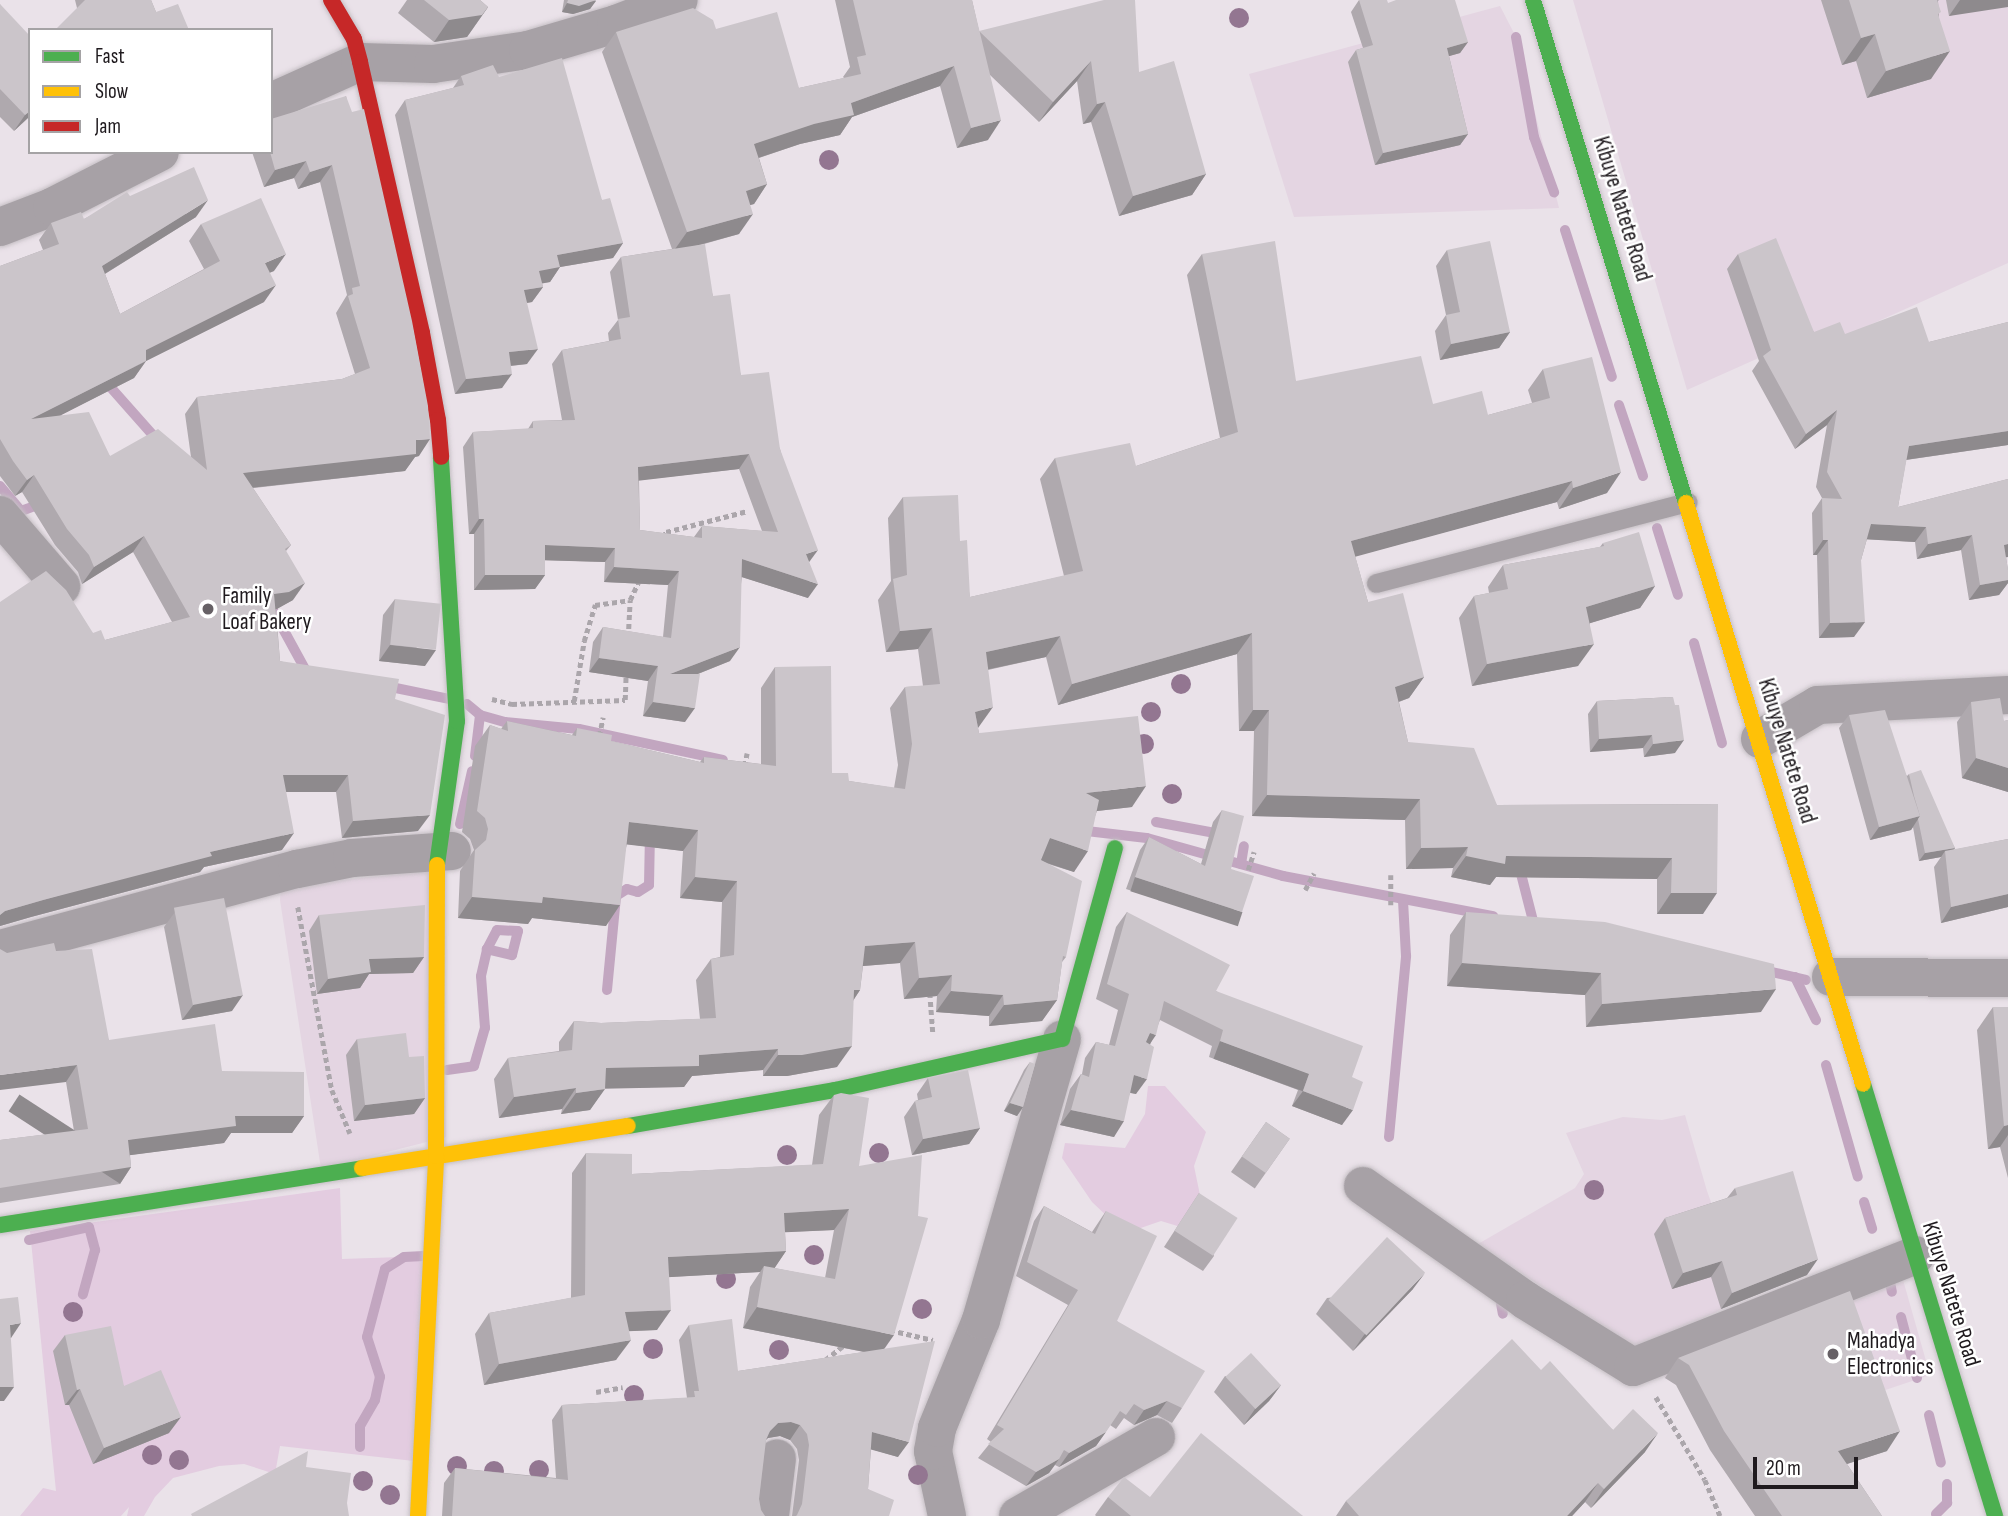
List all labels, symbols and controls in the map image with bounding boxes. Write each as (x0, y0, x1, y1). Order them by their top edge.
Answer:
legend (28, 28, 273, 154)
text: Fast (95, 44, 125, 69)
text: Slow (95, 79, 128, 104)
text: Jam (95, 114, 121, 139)
street label: Kibuye Natete Road (1587, 133, 1657, 285)
place label: Family Loaf Bakery (222, 582, 311, 636)
marker: Family Loaf Bakery (200, 601, 216, 617)
street label: Kibuye Natete Road (1752, 675, 1822, 827)
street label: Kibuye Natete Road (1916, 1218, 1986, 1370)
place label: Mahadya Electronics (1847, 1327, 1933, 1381)
marker: Mahadya Electronics (1825, 1346, 1841, 1362)
scale bar (1756, 1442, 1861, 1486)
text: 20 m (1766, 1456, 1801, 1481)

